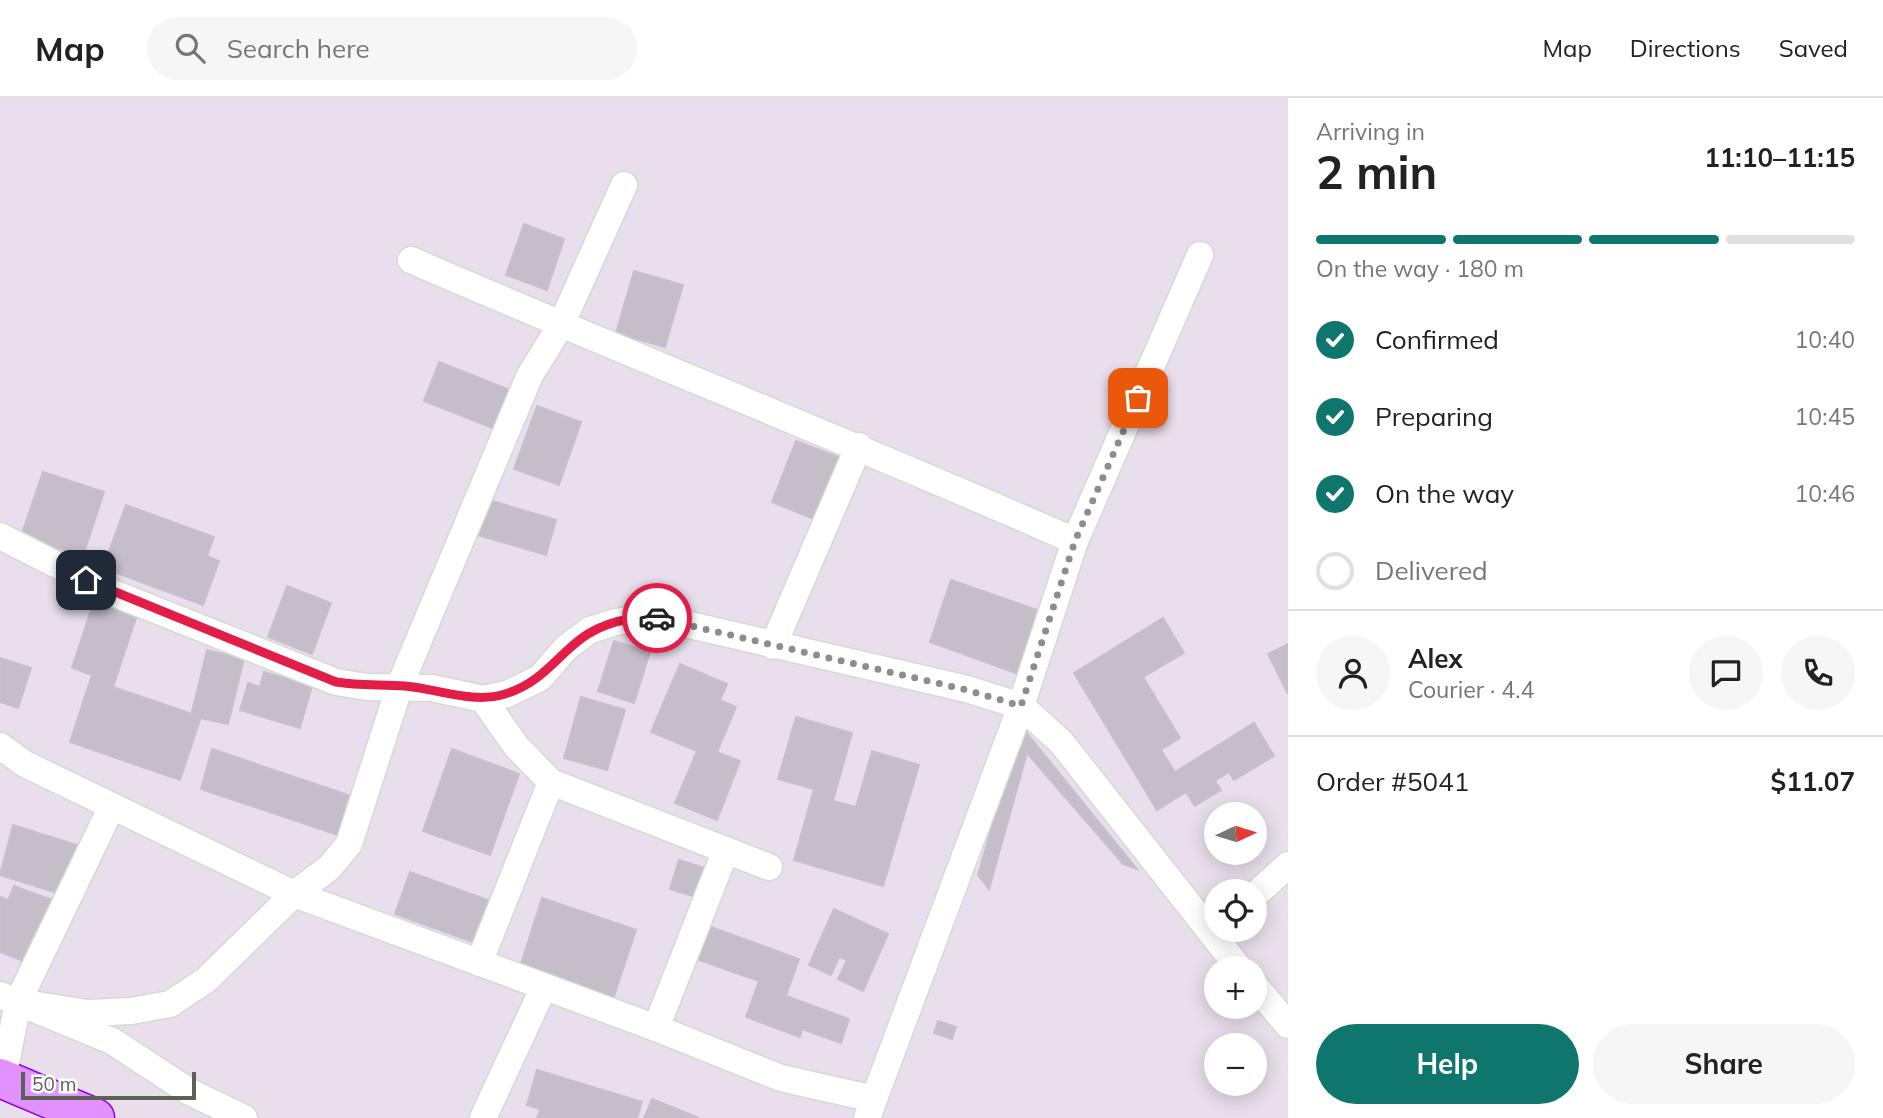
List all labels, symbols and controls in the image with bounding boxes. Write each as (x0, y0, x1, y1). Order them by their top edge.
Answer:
search box (147, 17, 637, 80)
text: Map (35, 28, 105, 69)
icon: search (171, 29, 209, 67)
text: Search here (227, 32, 370, 65)
text: Map (1542, 33, 1592, 63)
text: Directions (1630, 33, 1741, 63)
text: Saved (1779, 33, 1848, 63)
text: Arriving in (1316, 117, 1425, 146)
text: 11:10–11:15 (1704, 141, 1855, 174)
text: 2 min (1316, 143, 1437, 201)
text: On the way · 180 m (1316, 254, 1524, 283)
icon: check (1316, 321, 1354, 359)
text: Confirmed (1375, 323, 1499, 356)
text: 10:40 (1795, 325, 1855, 354)
pin (1108, 368, 1168, 428)
icon: bag (1119, 379, 1157, 417)
icon: check (1316, 398, 1354, 436)
text: Preparing (1375, 400, 1493, 433)
text: 10:45 (1795, 402, 1855, 431)
icon: check (1316, 475, 1354, 513)
text: On the way (1375, 477, 1514, 510)
text: 10:46 (1795, 479, 1855, 508)
pin (56, 550, 116, 610)
text: Delivered (1375, 554, 1488, 587)
icon: home (67, 561, 105, 599)
courier (622, 583, 692, 653)
icon: car (638, 599, 676, 637)
button: person (1316, 636, 1390, 710)
button: chat (1689, 636, 1763, 710)
button: phone (1781, 636, 1855, 710)
text: Alex (1408, 642, 1463, 675)
text: Courier · 4.4 (1408, 675, 1534, 704)
text: Order #5041 (1316, 765, 1469, 798)
text: $11.07 (1771, 765, 1855, 798)
north arrow (1204, 802, 1267, 864)
map controls (1204, 802, 1267, 1096)
button: locate (1204, 879, 1267, 942)
button: + (1204, 956, 1267, 1019)
button: Help (1316, 1024, 1579, 1104)
button: Share (1593, 1024, 1855, 1104)
button: − (1204, 1033, 1267, 1096)
scale bar (21, 1069, 196, 1101)
text: 50 m (32, 1072, 76, 1096)

